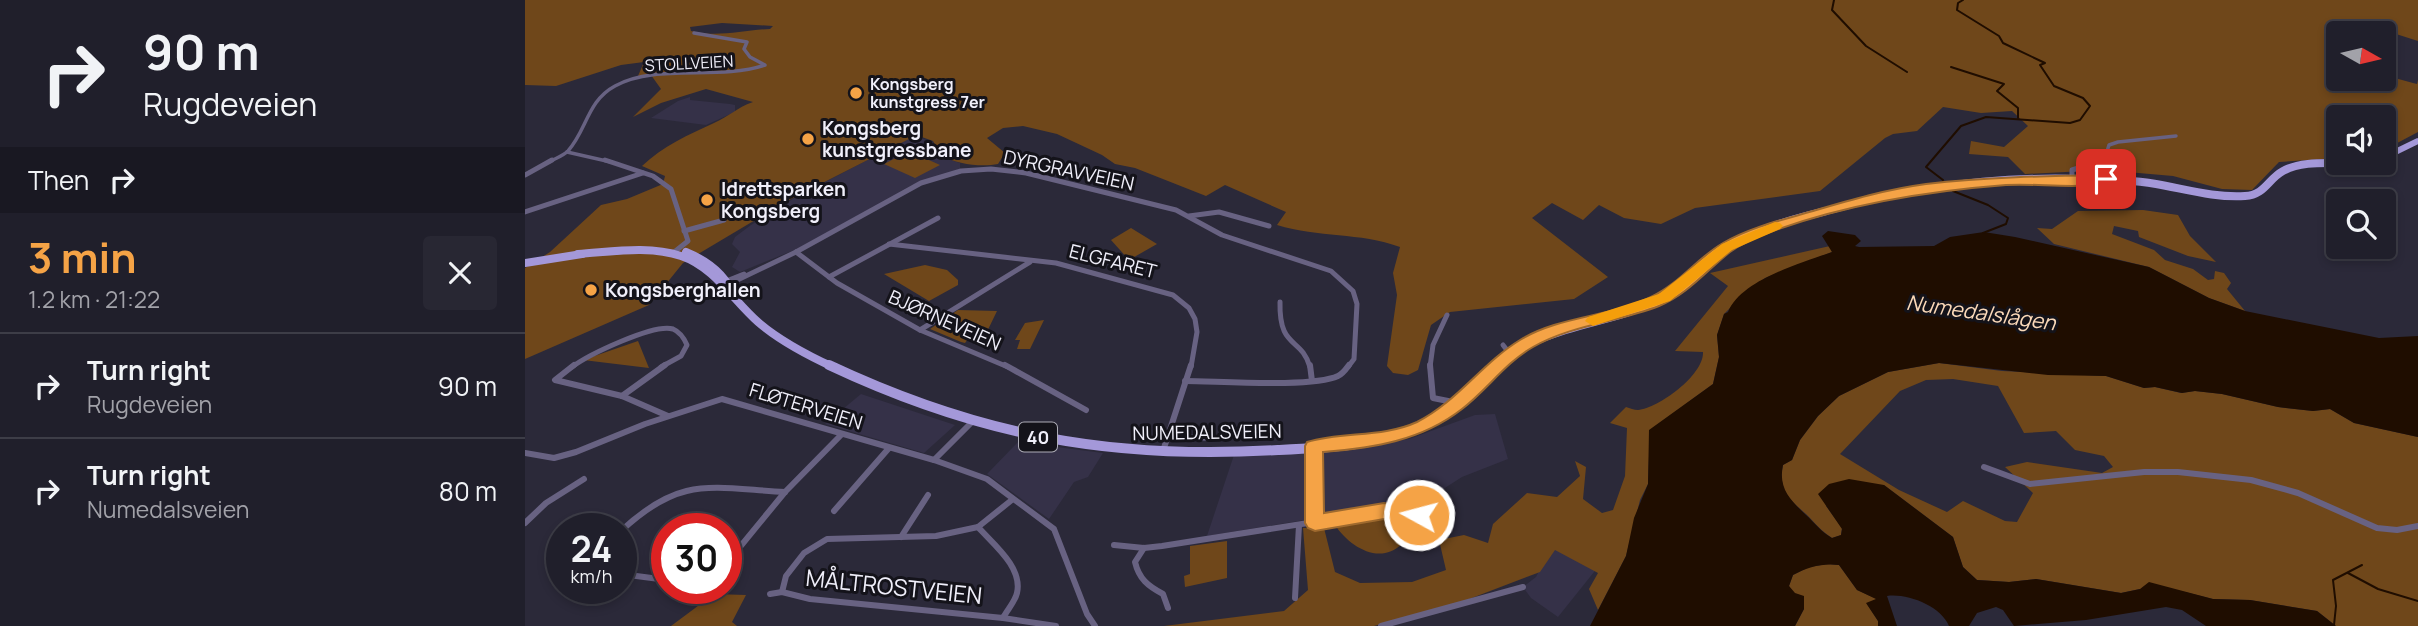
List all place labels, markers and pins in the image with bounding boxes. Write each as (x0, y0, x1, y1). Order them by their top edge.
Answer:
place label: Kongsberg kunstgress 7er (870, 73, 985, 113)
marker: Kongsberg kunstgress 7er (848, 85, 864, 101)
place label: Kongsberg kunstgressbane (822, 115, 971, 163)
marker: Kongsberg kunstgressbane (800, 131, 816, 147)
pin (2076, 149, 2136, 209)
place label: Idrettsparken Kongsberg (721, 176, 846, 224)
marker: Idrettsparken Kongsberg (699, 192, 715, 208)
place label: Kongsberghallen (605, 277, 761, 303)
marker: Kongsberghallen (583, 282, 599, 298)

